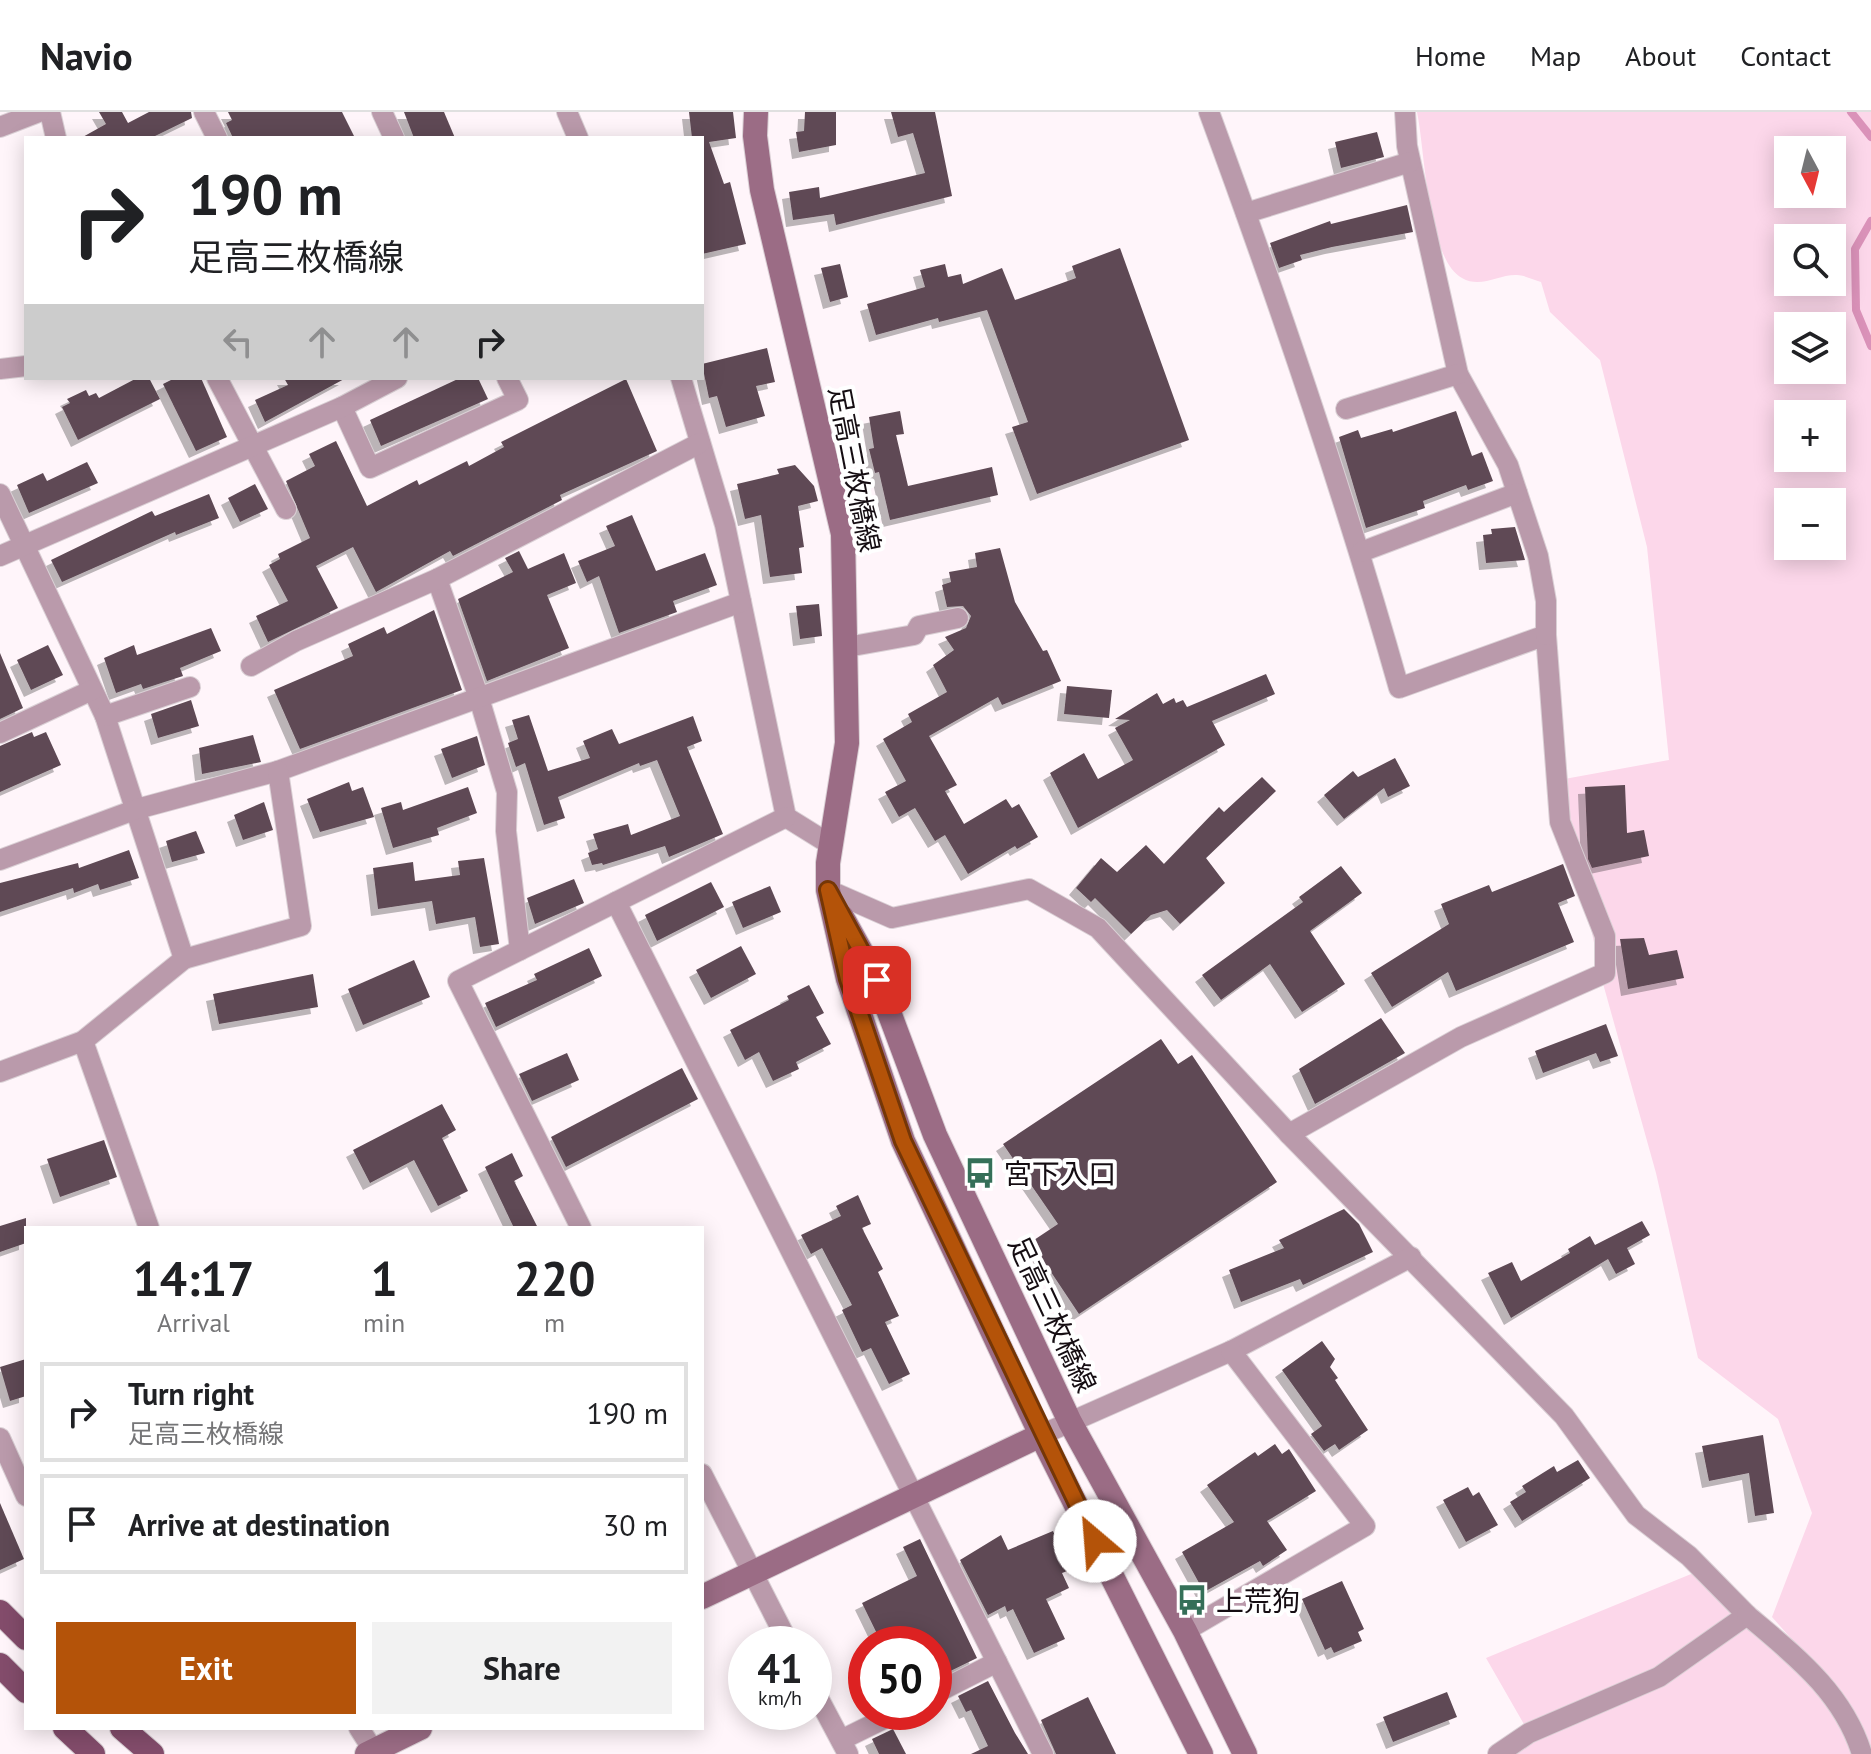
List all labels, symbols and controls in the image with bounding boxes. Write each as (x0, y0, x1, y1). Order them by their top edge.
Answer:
text: Navio (40, 31, 133, 80)
text: Home (1415, 37, 1486, 74)
text: Map (1530, 37, 1581, 74)
text: About (1625, 37, 1696, 74)
text: Contact (1740, 37, 1831, 74)
north arrow (1774, 136, 1846, 208)
map controls (1774, 136, 1846, 560)
text: 190 m (188, 158, 343, 230)
icon: right (56, 168, 160, 272)
button: search (1774, 224, 1846, 296)
text: 足高三枚橋線 (188, 233, 404, 280)
button: layers (1774, 312, 1846, 384)
icon: left (216, 320, 260, 364)
icon: ahead (300, 320, 344, 364)
icon: ahead (384, 320, 428, 364)
icon: right (468, 320, 512, 364)
street label: 足高三枚橋線 (821, 383, 889, 555)
button: + (1774, 400, 1846, 472)
button: − (1774, 488, 1846, 560)
pin (843, 946, 911, 1014)
icon: arrive (855, 958, 899, 1002)
place label: 宮下入口 (1004, 1155, 1116, 1192)
bus stop icon: 宮下入口 (963, 1156, 997, 1190)
street label: 足高三枚橋線 (1001, 1230, 1105, 1398)
text: 14:17 (133, 1247, 254, 1309)
text: 1 (370, 1247, 398, 1309)
text: 220 (514, 1247, 595, 1309)
text: Arrival (157, 1306, 230, 1339)
text: min (363, 1306, 405, 1339)
text: m (544, 1306, 565, 1339)
text: Turn right (128, 1374, 254, 1413)
icon: right (60, 1390, 104, 1434)
text: 190 m (587, 1393, 668, 1432)
text: 足高三枚橋線 (128, 1417, 284, 1450)
position arrow (1053, 1499, 1137, 1583)
icon: arrive (60, 1502, 104, 1546)
text: Arrive at destination (128, 1505, 390, 1544)
text: 30 m (603, 1505, 668, 1544)
place label: 上荒狗 (1216, 1582, 1300, 1619)
bus stop icon: 上荒狗 (1175, 1583, 1209, 1617)
button: Exit (56, 1622, 356, 1714)
button: Share (372, 1622, 672, 1714)
speed limit sign: 50 (848, 1626, 952, 1730)
text: 41 (757, 1642, 803, 1694)
text: km/h (758, 1685, 802, 1711)

